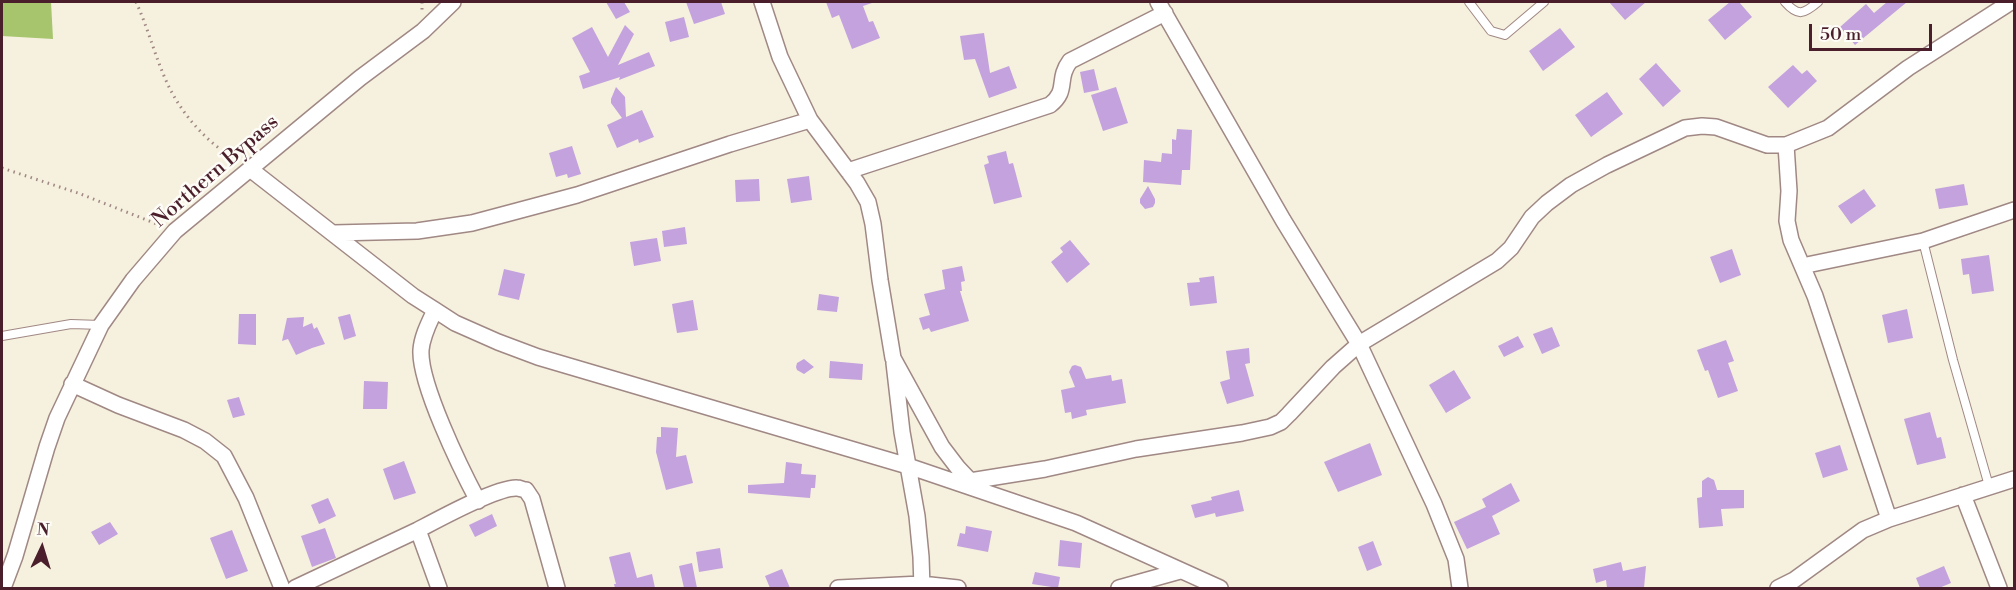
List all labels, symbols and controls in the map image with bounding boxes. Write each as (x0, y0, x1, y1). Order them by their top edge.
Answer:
scale bar (1812, 12, 1935, 50)
text: 50 m (1820, 23, 1861, 46)
street label: Northern Bypass (148, 110, 284, 234)
north arrow (12, 518, 72, 578)
text: N (36, 520, 50, 540)

